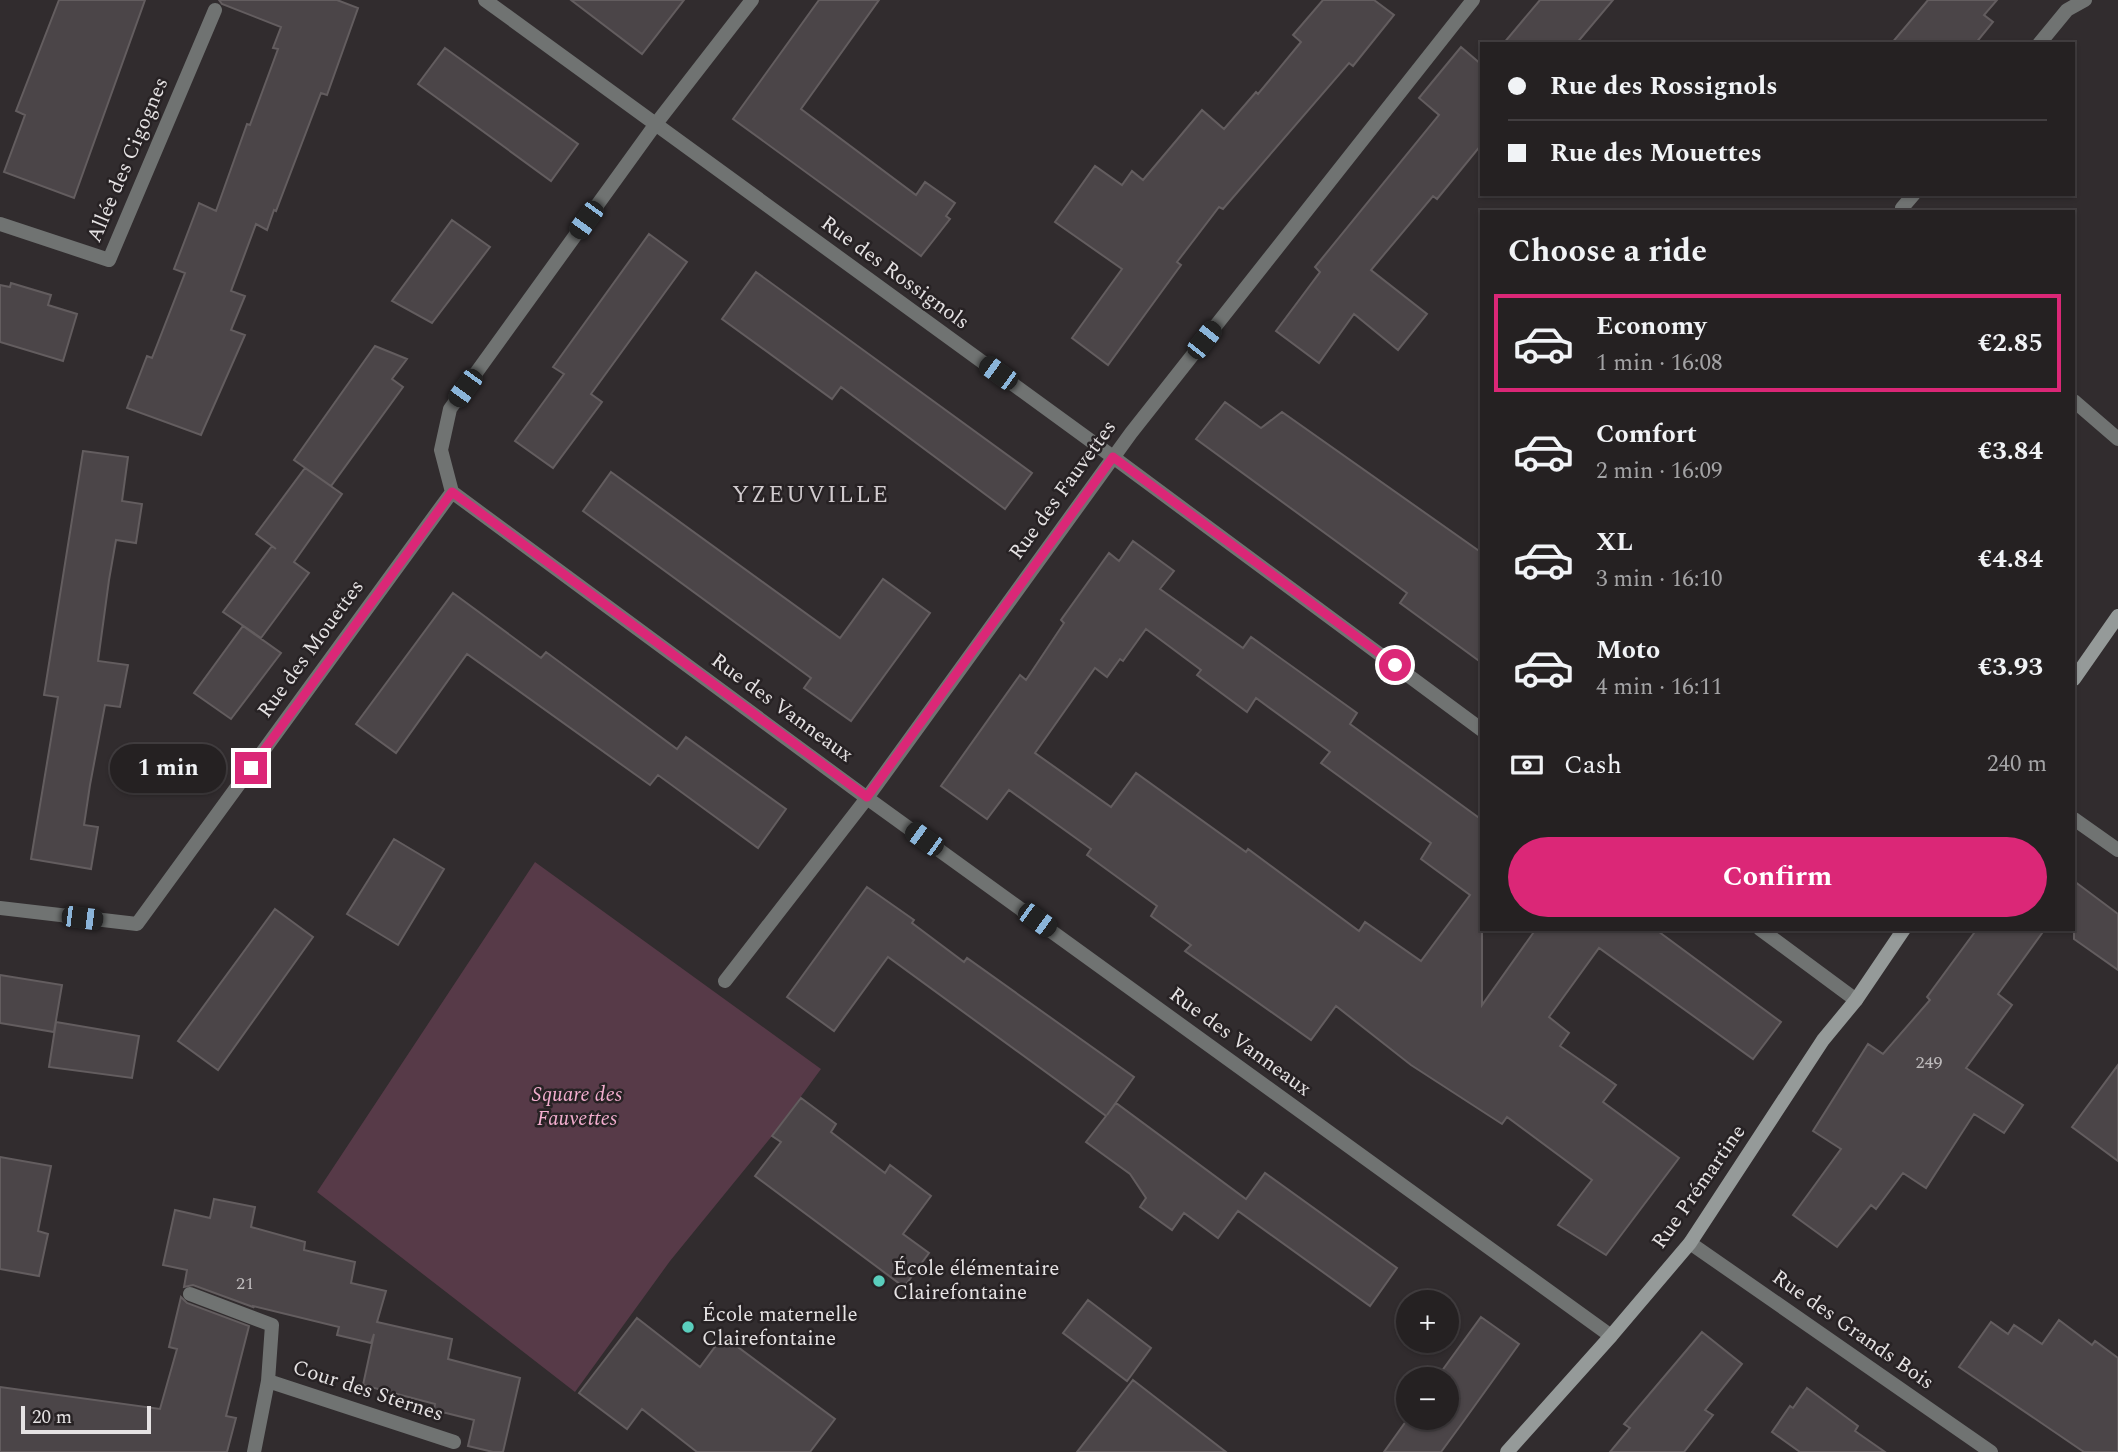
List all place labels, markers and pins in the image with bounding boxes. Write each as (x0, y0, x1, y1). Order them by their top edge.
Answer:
place label: École élémentaire Clairefontaine (893, 1253, 1059, 1309)
marker: École élémentaire Clairefontaine (871, 1273, 887, 1289)
place label: École maternelle Clairefontaine (702, 1299, 858, 1355)
marker: École maternelle Clairefontaine (680, 1319, 696, 1335)

